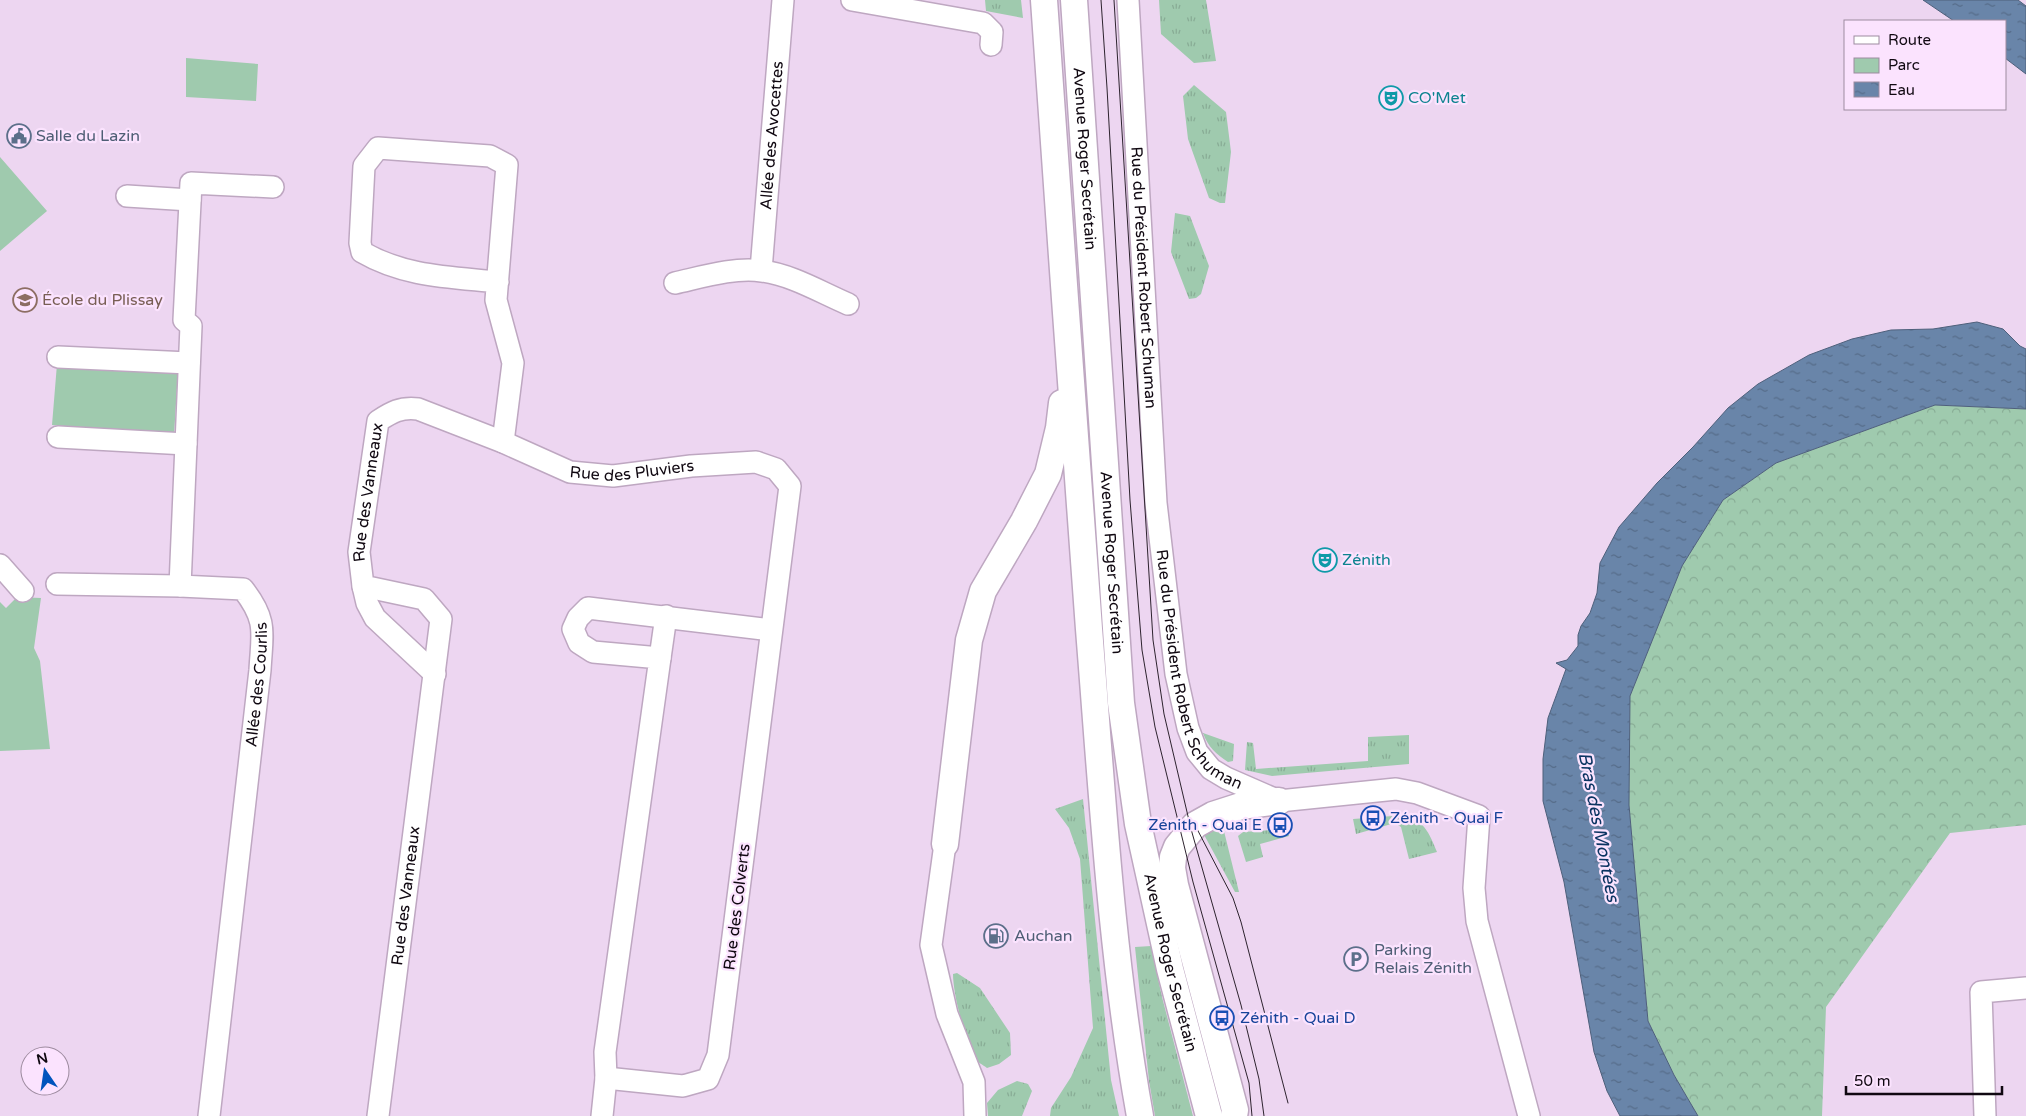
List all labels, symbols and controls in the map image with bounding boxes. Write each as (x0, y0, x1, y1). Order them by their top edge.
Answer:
legend (1844, 20, 2006, 110)
text: Route (1888, 31, 1931, 49)
text: Parc (1888, 56, 1920, 74)
street label: Allée des Avocettes (756, 60, 788, 211)
street label: Avenue Roger Secrétain (1069, 66, 1101, 251)
text: Eau (1888, 81, 1915, 99)
theatre icon: CO'Met (1378, 85, 1404, 111)
place label: CO'Met (1408, 88, 1466, 108)
public building icon: Salle du Lazin (6, 123, 32, 149)
place label: Salle du Lazin (36, 126, 140, 146)
street label: Rue du Président Robert Schuman (1126, 146, 1161, 409)
school or university icon: École du Plissay (12, 287, 38, 313)
place label: École du Plissay (42, 290, 163, 310)
street label: Rue des Vanneaux (349, 422, 388, 563)
street label: Rue des Pluviers (569, 456, 695, 486)
street label: Avenue Roger Secrétain (1096, 471, 1128, 655)
theatre icon: Zénith (1312, 547, 1338, 573)
street label: Rue du Président Robert Schuman (1152, 548, 1246, 794)
place label: Zénith (1342, 550, 1391, 570)
street label: Allée des Courlis (241, 621, 272, 748)
water label: Bras des Montées (1574, 750, 1625, 905)
bus stop icon: Zénith - Quai F (1360, 805, 1386, 831)
place label: Zénith - Quai F (1390, 808, 1503, 828)
bus stop icon: Zénith - Quai E (1267, 812, 1293, 838)
place label: Zénith - Quai E (1148, 815, 1262, 835)
street label: Rue des Vanneaux (387, 825, 425, 967)
street label: Rue des Colverts (719, 843, 755, 971)
street label: Avenue Roger Secrétain (1139, 871, 1202, 1054)
fuel station icon: Auchan (983, 923, 1009, 949)
place label: Auchan (1014, 926, 1072, 946)
place label: Parking Relais Zénith (1374, 940, 1472, 978)
parking icon: Parking Relais Zénith (1343, 946, 1369, 972)
bus stop icon: Zénith - Quai D (1209, 1005, 1235, 1031)
place label: Zénith - Quai D (1240, 1008, 1355, 1028)
north arrow (20, 1046, 70, 1096)
text: N (35, 1049, 50, 1068)
scale bar (1846, 1064, 2002, 1096)
text: 50 m (1854, 1072, 1891, 1090)

